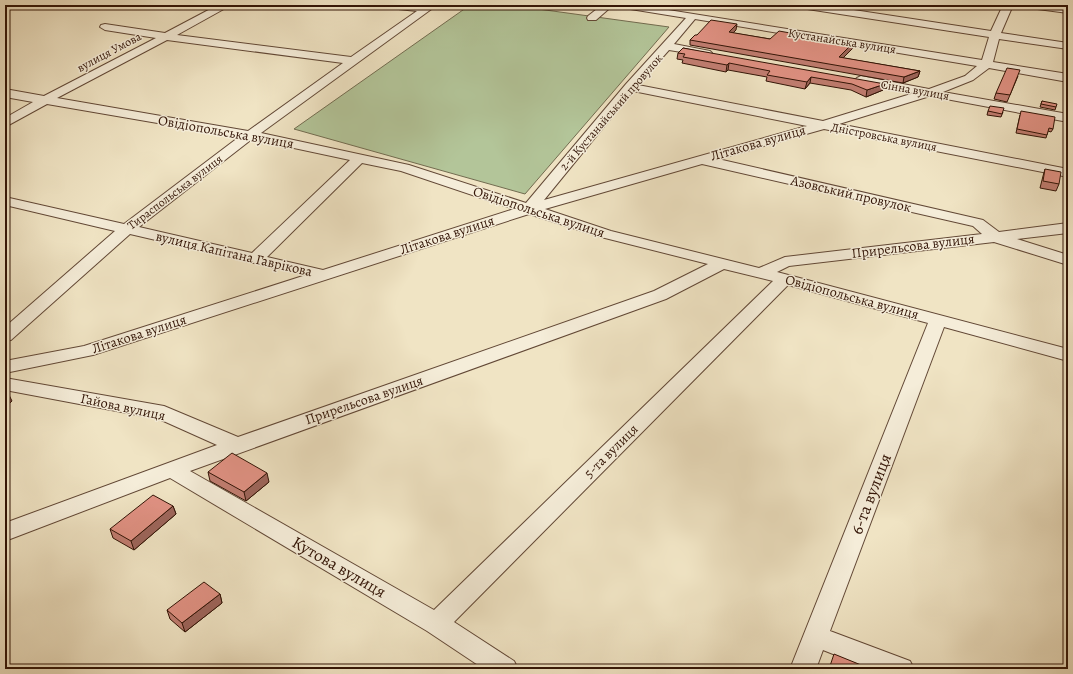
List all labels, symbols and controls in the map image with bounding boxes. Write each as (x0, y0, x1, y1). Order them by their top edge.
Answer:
street label: Кустанайська вулиця (787, 25, 897, 57)
street label: вулиця Умова (74, 28, 144, 76)
street label: 2-й Кустанайський провулок (556, 50, 666, 174)
street label: Сінна вулиця (880, 76, 951, 104)
street label: Овідіопольська вулиця (157, 111, 296, 153)
street label: Дністровська вулиця (830, 119, 939, 155)
street label: Літакова вулиця (708, 120, 808, 166)
street label: Тираспольська вулиця (124, 151, 226, 233)
street label: Азовський провулок (788, 171, 913, 217)
street label: Овідіопольська вулиця (471, 182, 607, 242)
street label: Літакова вулиця (397, 211, 497, 259)
street label: вулиця Капітана Гаврікова (154, 227, 315, 281)
street label: Прирельсова вулиця (850, 229, 976, 263)
street label: Овідіопольська вулиця (783, 270, 921, 324)
street label: Літакова вулиця (89, 310, 189, 358)
street label: Прирельсова вулиця (302, 371, 426, 429)
street label: Гайова вулиця (79, 389, 167, 425)
street label: 5-та вулиця (580, 420, 642, 482)
street label: 6-та вулиця (845, 450, 897, 538)
street label: Кутова вулиця (288, 531, 390, 603)

